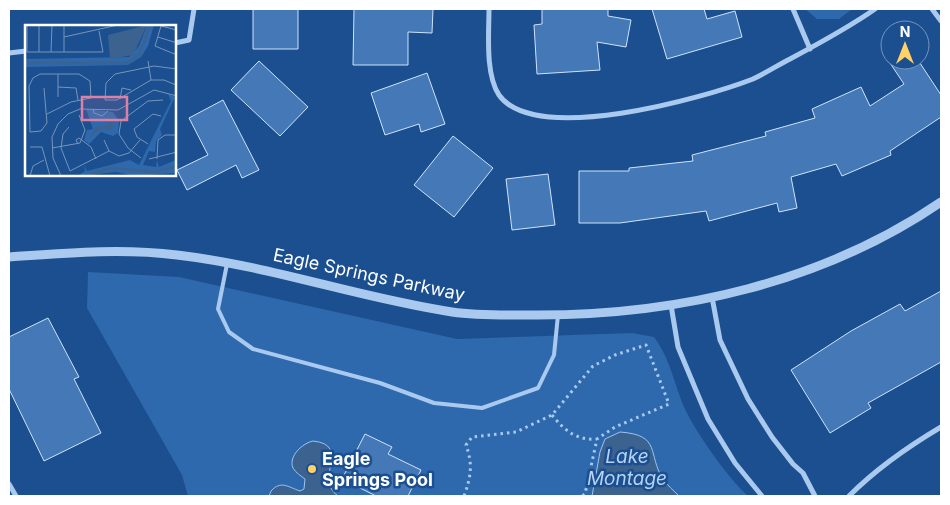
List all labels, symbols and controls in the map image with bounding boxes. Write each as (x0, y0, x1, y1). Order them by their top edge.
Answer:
north arrow (880, 20, 930, 70)
text: N (900, 23, 910, 40)
inset map (25, 25, 176, 176)
street label: Eagle Springs Parkway (271, 244, 467, 305)
water label: Lake Montage (587, 445, 667, 490)
place label: Eagle Springs Pool (322, 448, 433, 490)
marker: Eagle Springs Pool (306, 463, 318, 475)

